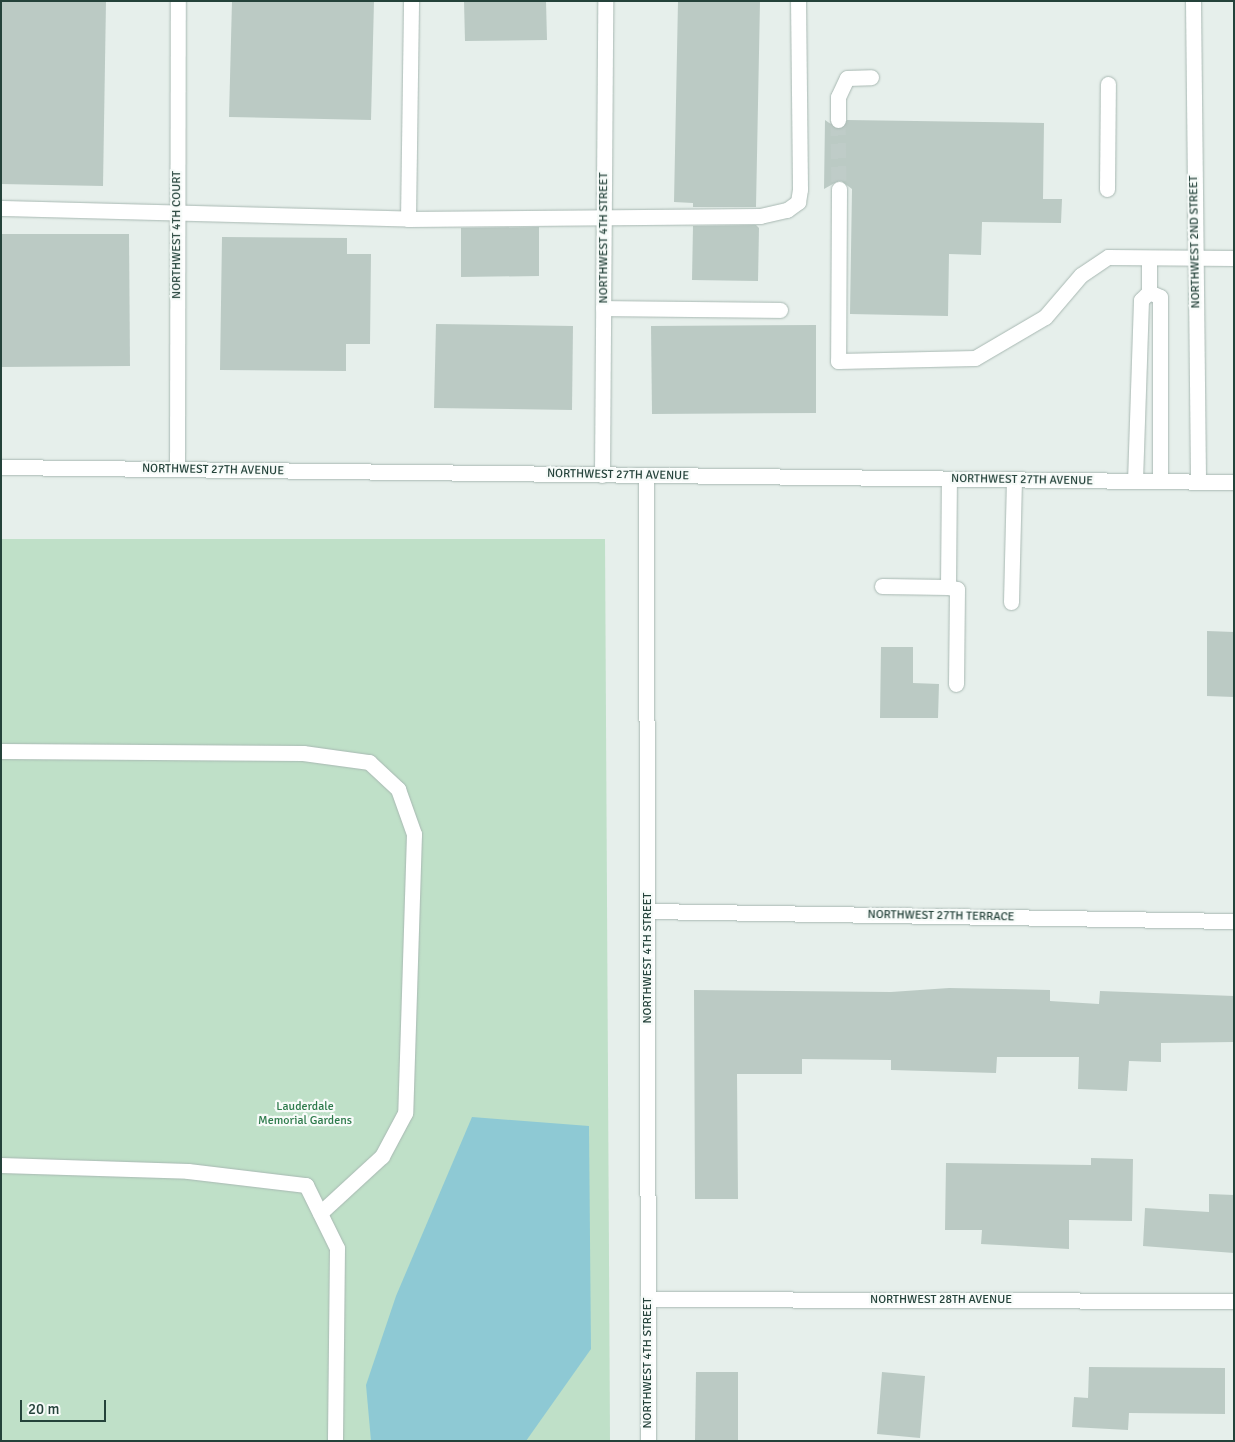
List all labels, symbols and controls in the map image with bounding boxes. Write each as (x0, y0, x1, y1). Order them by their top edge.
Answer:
street label: NORTHWEST 4TH COURT (170, 171, 184, 299)
street label: NORTHWEST 4TH STREET (597, 172, 611, 304)
street label: NORTHWEST 2ND STREET (1187, 175, 1203, 309)
street label: NORTHWEST 27TH AVENUE (142, 462, 284, 478)
street label: NORTHWEST 27TH AVENUE (547, 467, 689, 483)
street label: NORTHWEST 27TH AVENUE (951, 472, 1093, 488)
street label: NORTHWEST 4TH STREET (641, 892, 655, 1024)
street label: NORTHWEST 27TH TERRACE (867, 908, 1015, 924)
park label: Lauderdale Memorial Gardens (258, 1100, 352, 1128)
street label: NORTHWEST 28TH AVENUE (870, 1293, 1012, 1307)
street label: NORTHWEST 4TH STREET (641, 1297, 655, 1429)
scale bar (22, 1390, 109, 1422)
text: 20 m (28, 1400, 59, 1418)

